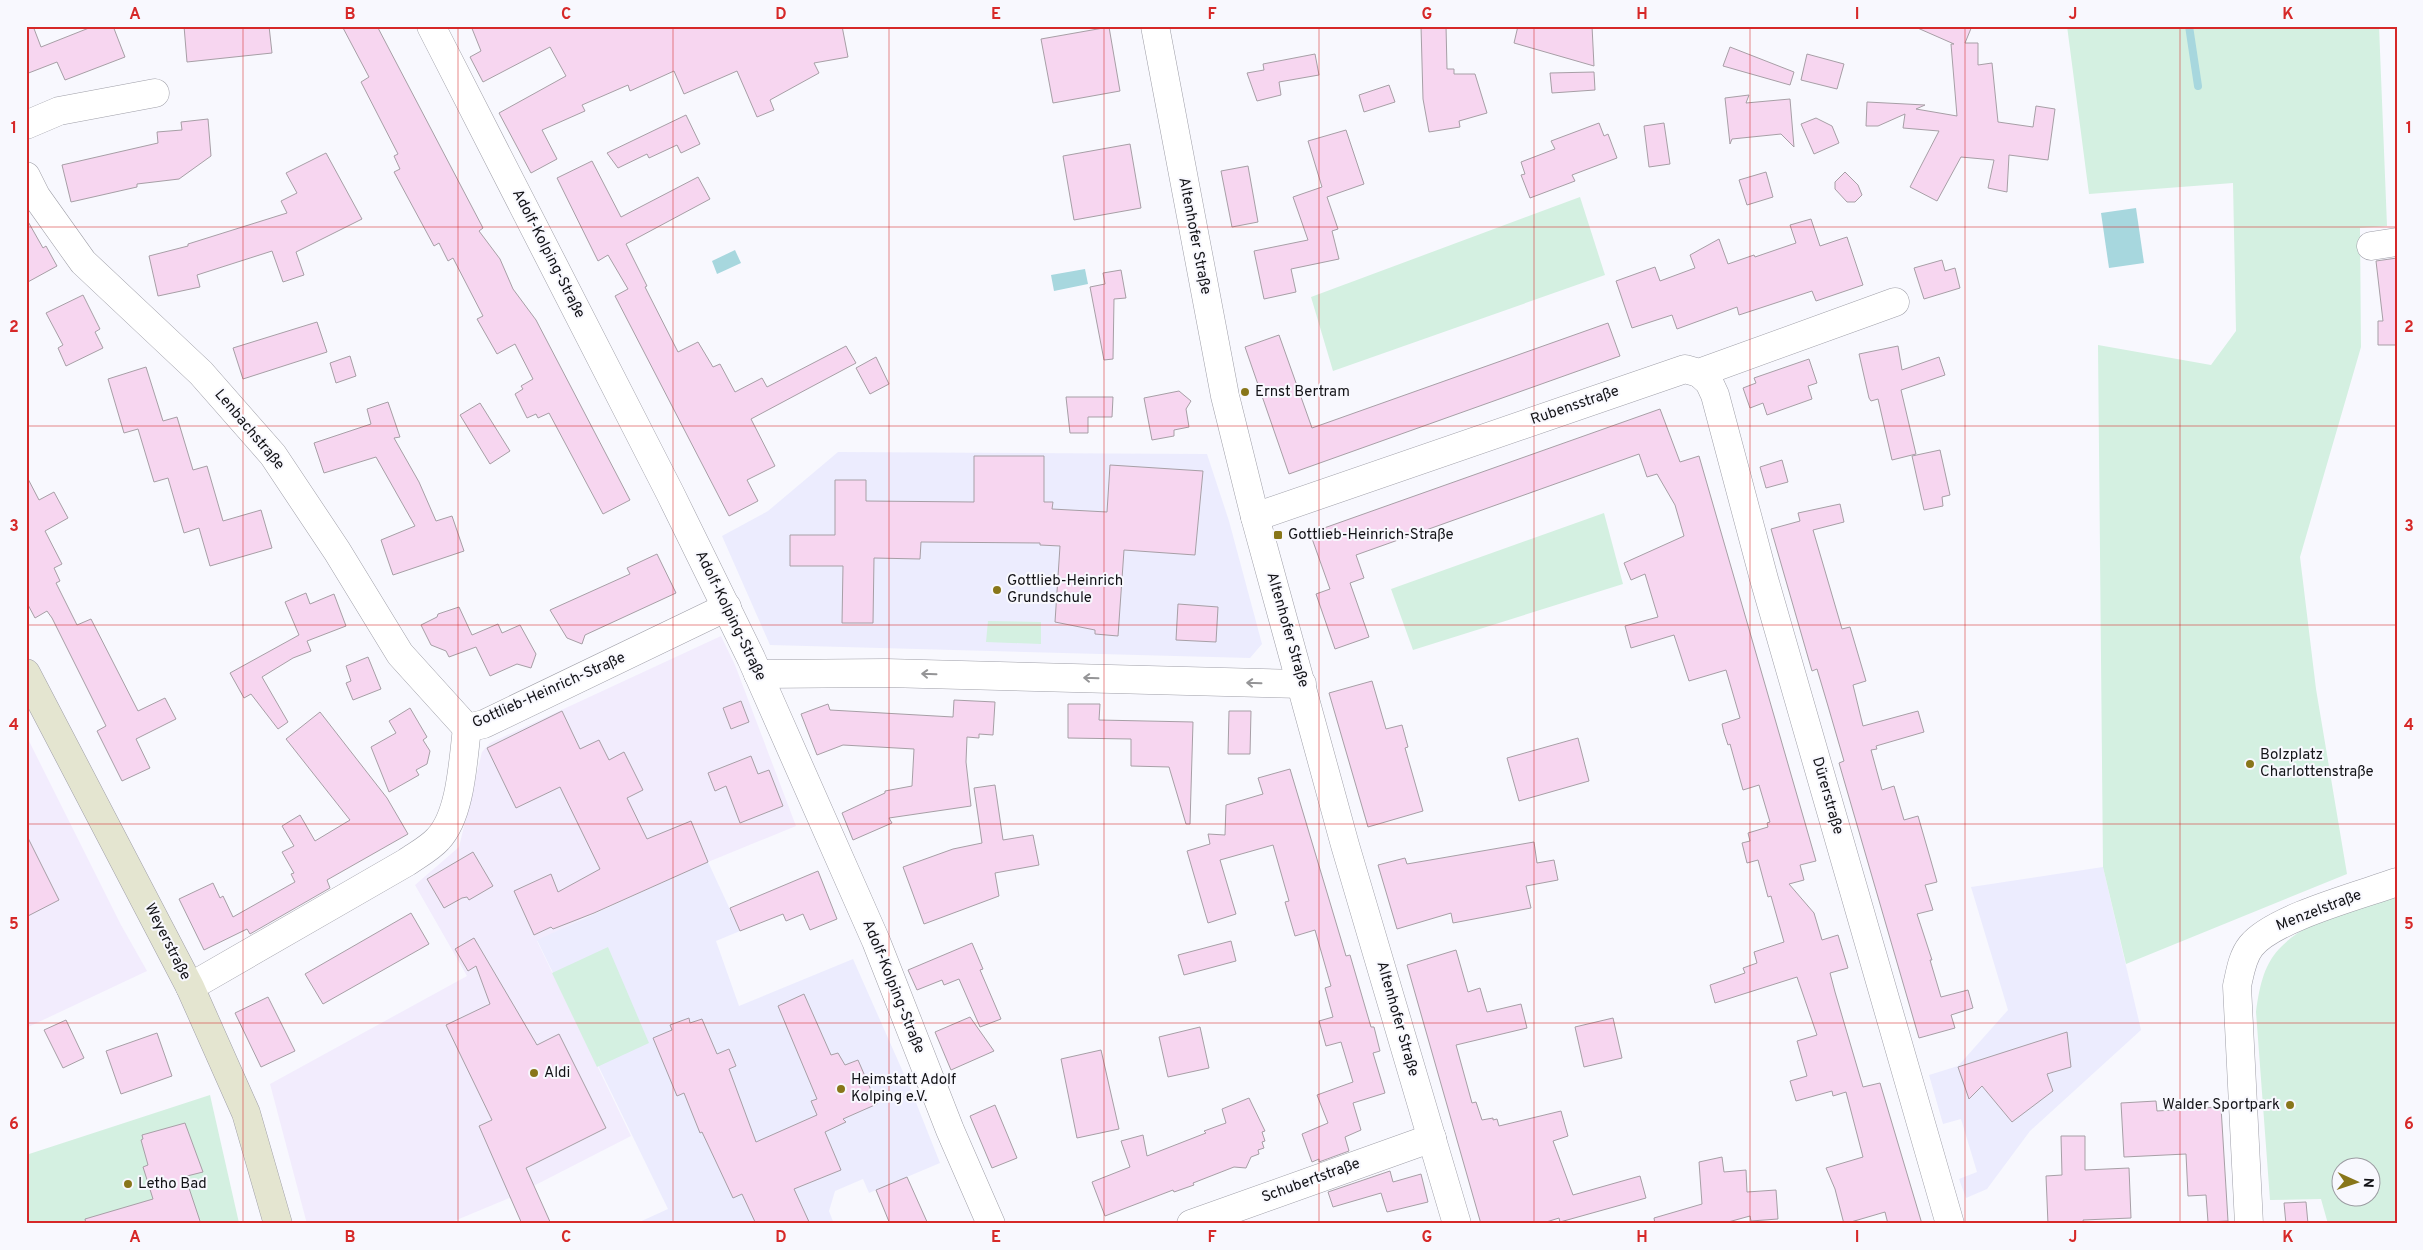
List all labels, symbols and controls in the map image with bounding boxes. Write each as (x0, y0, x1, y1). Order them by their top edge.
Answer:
text: A (129, 5, 141, 25)
text: B (344, 5, 356, 25)
text: C (561, 5, 571, 25)
text: D (775, 5, 787, 25)
text: E (991, 5, 1001, 25)
text: F (1207, 5, 1217, 25)
text: G (1422, 5, 1432, 25)
text: H (1636, 5, 1648, 25)
text: I (1855, 5, 1859, 25)
text: J (2069, 5, 2077, 25)
text: K (2282, 5, 2294, 25)
text: 1 (11, 119, 17, 139)
text: 1 (2406, 119, 2412, 139)
street label: Altenhofer Straße (1173, 176, 1215, 296)
street label: Adolf-Kolping-Straße (507, 186, 589, 322)
text: 2 (9, 318, 19, 338)
text: 2 (2404, 318, 2414, 338)
street label: Rubensstraße (1528, 382, 1622, 430)
place label: Ernst Bertram (1255, 383, 1350, 402)
street label: Lenbachstraße (210, 386, 288, 474)
marker: Ernst Bertram (1239, 386, 1251, 398)
text: 3 (9, 517, 19, 537)
text: 3 (2404, 517, 2414, 537)
place label: Gottlieb-Heinrich-Straße (1288, 526, 1454, 545)
marker: Gottlieb-Heinrich-Straße (1272, 529, 1284, 541)
street label: Adolf-Kolping-Straße (690, 548, 770, 684)
street label: Altenhofer Straße (1261, 570, 1313, 690)
place label: Gottlieb-Heinrich Grundschule (1007, 572, 1123, 608)
marker: Gottlieb-Heinrich Grundschule (991, 584, 1003, 596)
street label: Gottlieb-Heinrich-Straße (470, 649, 628, 733)
one-way arrow (921, 669, 938, 679)
one-way arrow (1084, 673, 1100, 683)
one-way arrow (1246, 678, 1262, 688)
text: 4 (9, 716, 19, 736)
text: 4 (2404, 716, 2414, 736)
place label: Bolzplatz Charlottenstraße (2260, 746, 2374, 782)
street label: Dürerstraße (1807, 755, 1847, 837)
marker: Bolzplatz Charlottenstraße (2244, 758, 2256, 770)
street label: Menzelstraße (2274, 886, 2364, 936)
street label: Weyerstraße (140, 900, 194, 984)
text: 5 (9, 915, 19, 935)
text: 5 (2404, 915, 2414, 935)
street label: Adolf-Kolping-Straße (858, 917, 928, 1057)
street label: Altenhofer Straße (1371, 959, 1423, 1079)
place label: Aldi (544, 1064, 570, 1083)
marker: Aldi (528, 1067, 540, 1079)
place label: Heimstatt Adolf Kolping e.V. (851, 1071, 956, 1107)
marker: Heimstatt Adolf Kolping e.V. (835, 1083, 847, 1095)
place label: Walder Sportpark (2162, 1096, 2280, 1115)
marker: Walder Sportpark (2284, 1099, 2296, 1111)
text: 6 (9, 1115, 19, 1135)
text: 6 (2404, 1115, 2414, 1135)
street label: Schubertstraße (1259, 1154, 1363, 1208)
north arrow (2330, 1158, 2380, 1208)
place label: Letho Bad (138, 1175, 207, 1194)
text: N (2359, 1177, 2376, 1188)
marker: Letho Bad (122, 1178, 134, 1190)
text: A (129, 1228, 141, 1248)
text: B (344, 1228, 356, 1248)
text: C (561, 1228, 571, 1248)
text: D (775, 1228, 787, 1248)
text: E (991, 1228, 1001, 1248)
text: F (1207, 1228, 1217, 1248)
text: G (1422, 1228, 1432, 1248)
text: H (1636, 1228, 1648, 1248)
text: I (1855, 1228, 1859, 1248)
text: J (2069, 1228, 2077, 1248)
text: K (2282, 1228, 2294, 1248)

